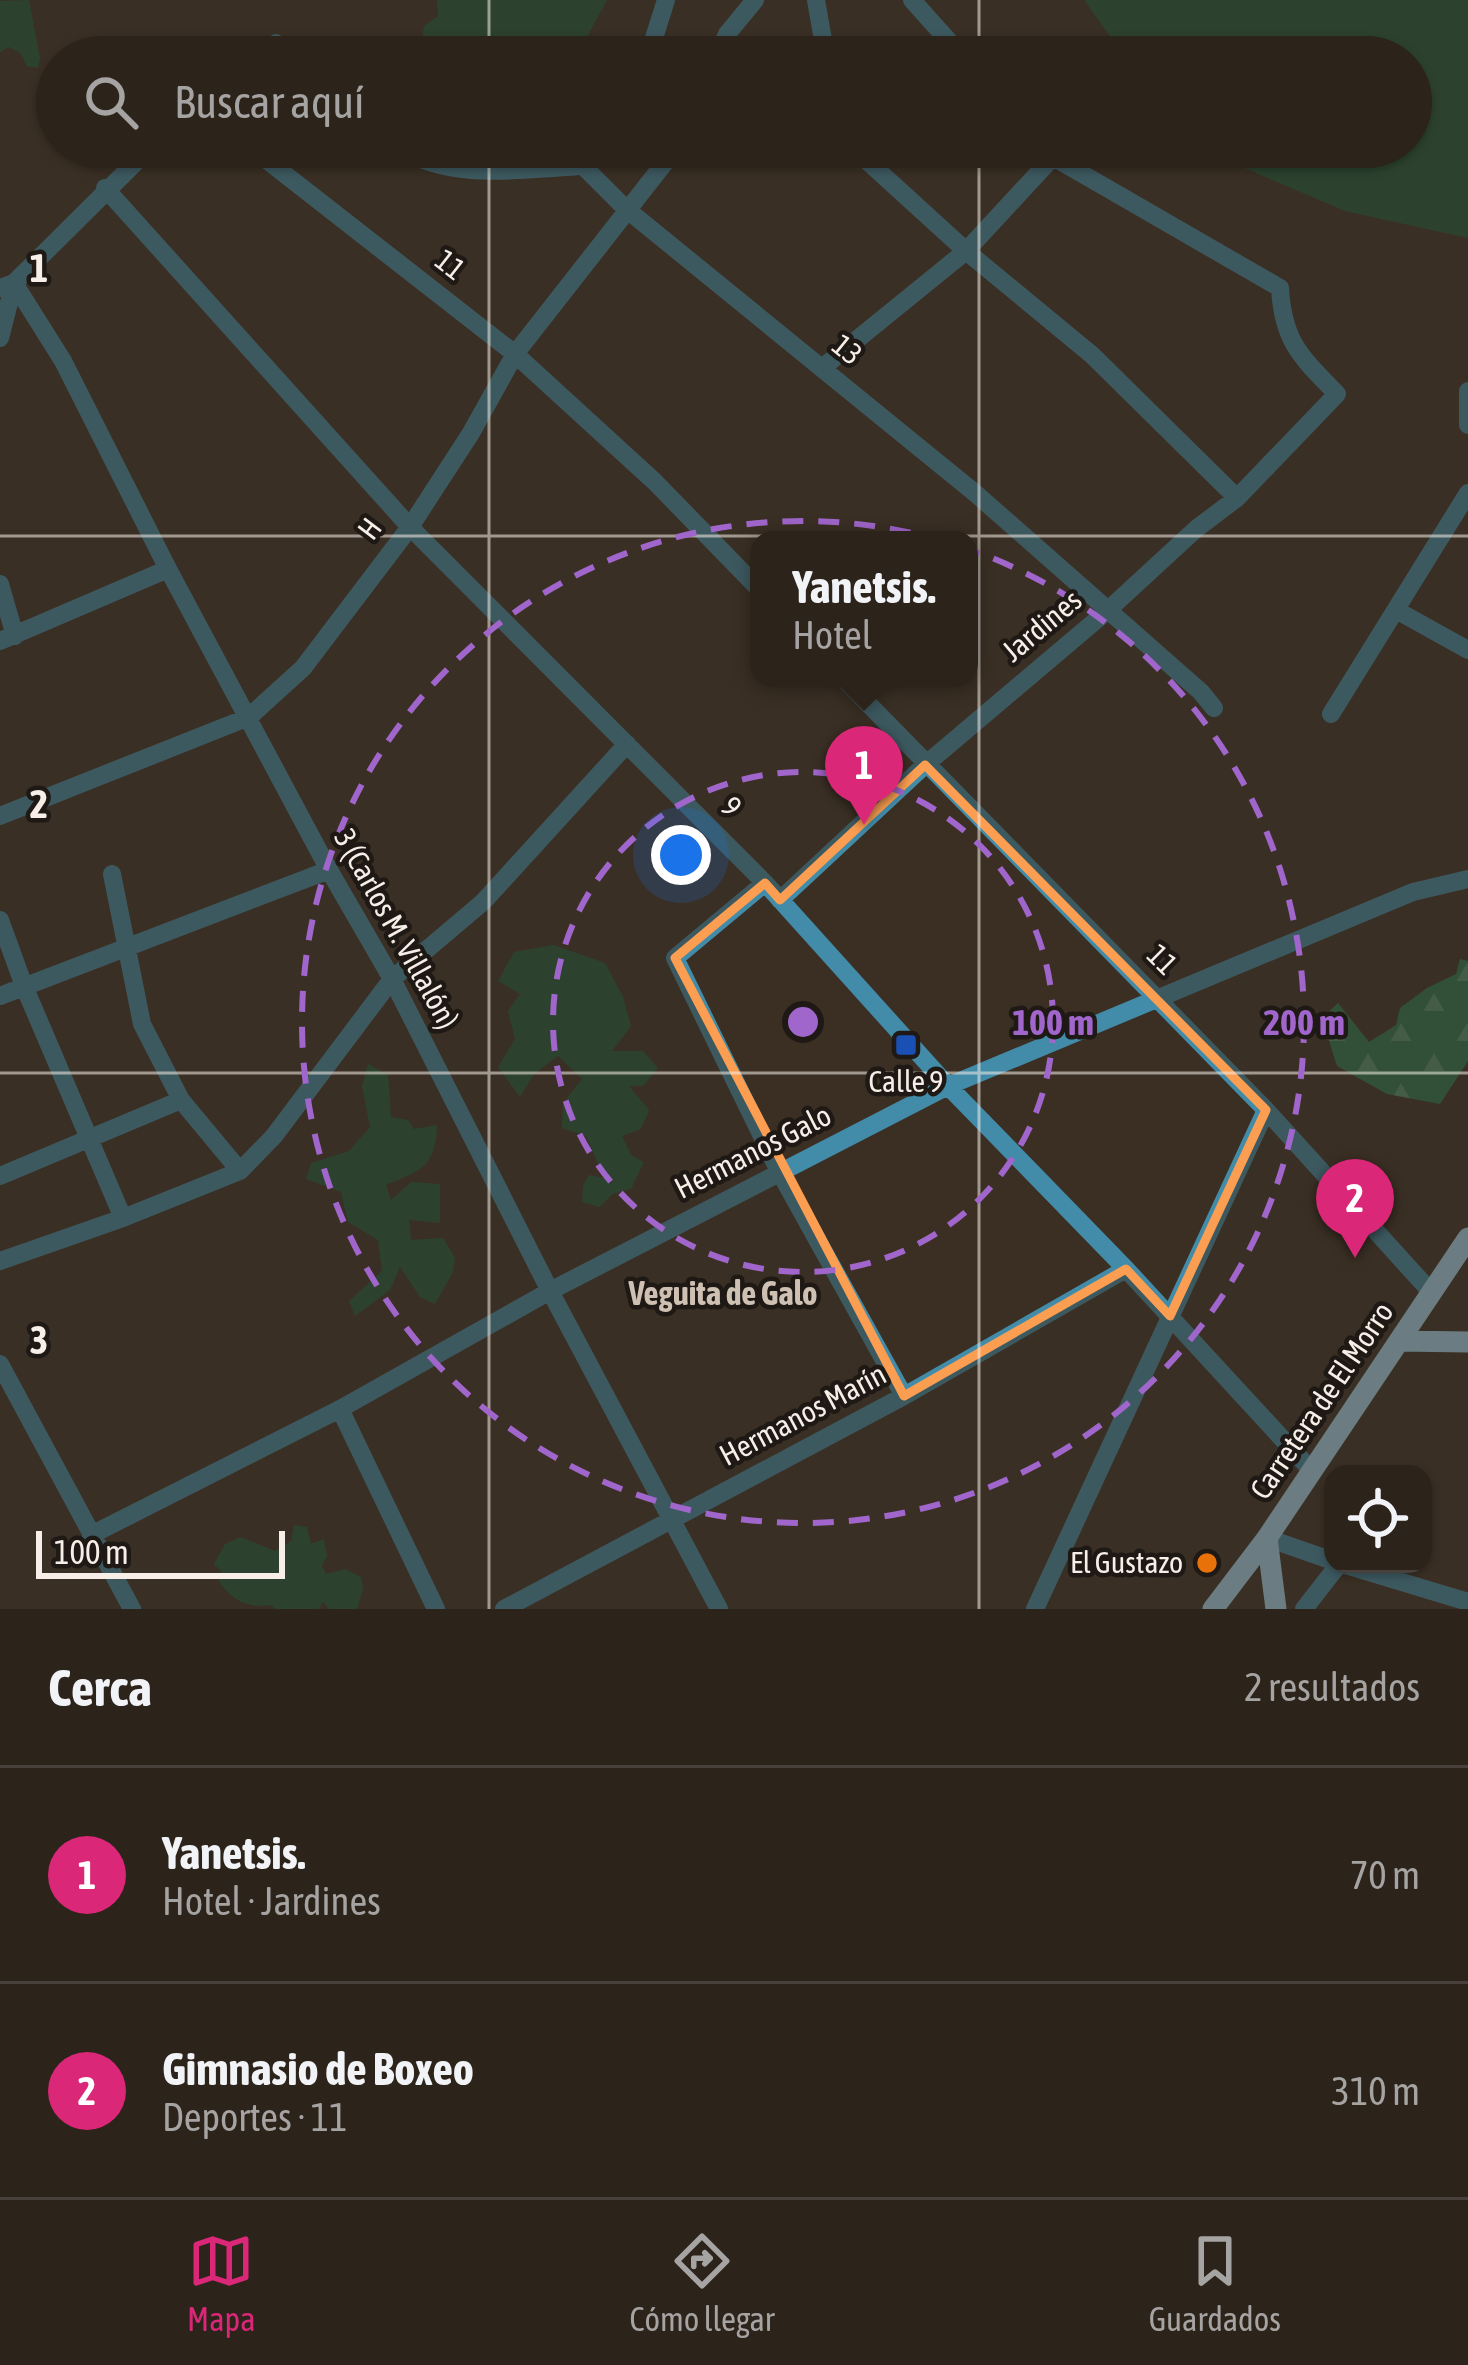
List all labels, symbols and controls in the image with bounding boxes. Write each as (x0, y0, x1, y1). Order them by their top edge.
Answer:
search box (36, 36, 1432, 168)
icon: search (78, 69, 144, 135)
text: Buscar aquí (174, 76, 364, 128)
street label: 11 (429, 242, 472, 286)
text: 1 (30, 246, 48, 290)
street label: 13 (826, 327, 869, 371)
street label: H (350, 511, 388, 546)
popup (750, 531, 978, 687)
text: Yanetsis. (792, 561, 936, 613)
street label: Jardines (995, 583, 1088, 668)
text: Hotel (792, 613, 872, 657)
pin: 1 (825, 726, 903, 825)
text: 2 (30, 782, 48, 826)
street label: 9 (715, 789, 749, 823)
street label: 3 (Carlos M. Villalón) (328, 823, 466, 1034)
your location (651, 825, 711, 885)
street label: 11 (1141, 937, 1185, 981)
centre of rings (782, 1001, 824, 1043)
text: 100 m (1012, 1001, 1094, 1043)
text: 200 m (1263, 1001, 1345, 1043)
marker: Calle 9 (893, 1032, 919, 1058)
place label: Calle 9 (869, 1064, 943, 1098)
street label: Hermanos Galo (669, 1097, 836, 1205)
pin: 2 (1316, 1159, 1394, 1258)
district label: Veguita de Galo (627, 1274, 818, 1312)
street label: Carretera de El Morro (1243, 1296, 1400, 1505)
text: 3 (30, 1318, 48, 1362)
street label: Hermanos Marín (714, 1356, 891, 1472)
map controls (1324, 1465, 1432, 1573)
button: locate (1324, 1465, 1432, 1573)
scale bar (36, 1525, 285, 1578)
text: 100 m (54, 1533, 129, 1571)
place label: El Gustazo (1070, 1545, 1183, 1579)
marker: El Gustazo (1194, 1550, 1220, 1576)
text: Cerca (48, 1658, 152, 1717)
text: 2 resultados (1244, 1665, 1420, 1709)
text: Yanetsis. (162, 1827, 306, 1879)
text: 1 (78, 1853, 96, 1897)
text: 70 m (1350, 1853, 1420, 1897)
text: Hotel · Jardines (162, 1879, 381, 1923)
text: Gimnasio de Boxeo (162, 2043, 474, 2095)
text: 2 (78, 2069, 96, 2113)
text: 310 m (1332, 2069, 1420, 2113)
text: Deportes · 11 (162, 2095, 347, 2139)
tab: Mapa (187, 2228, 256, 2338)
tab: Cómo llegar (630, 2228, 775, 2338)
tab: Guardados (1149, 2228, 1281, 2338)

